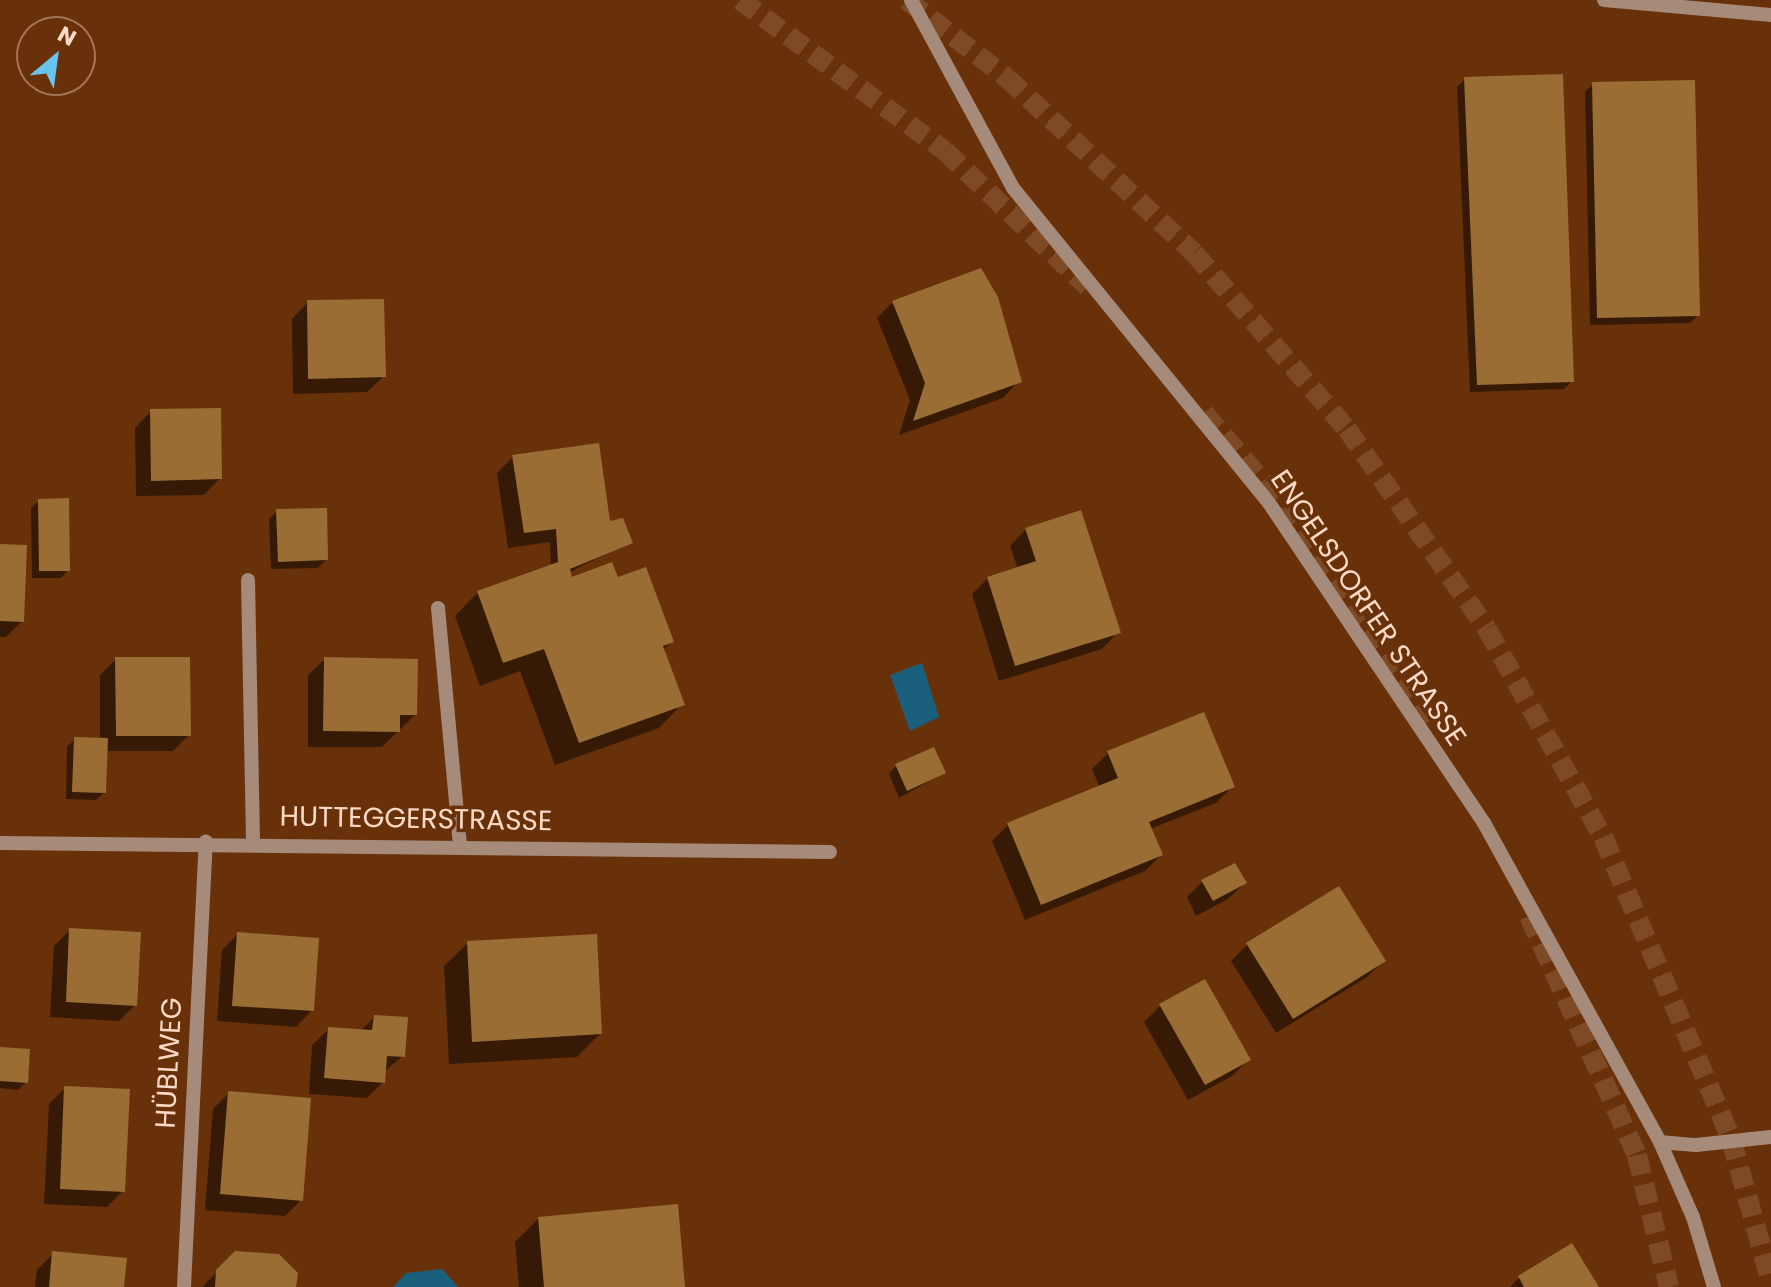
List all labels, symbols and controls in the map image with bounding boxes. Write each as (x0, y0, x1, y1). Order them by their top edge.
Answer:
north arrow (16, 16, 96, 96)
text: N (52, 19, 82, 54)
street label: ENGELSDORFER STRASSE (1263, 464, 1473, 752)
street label: HUTTEGGERSTRASSE (279, 800, 553, 838)
street label: HÜBLWEG (149, 997, 189, 1129)

